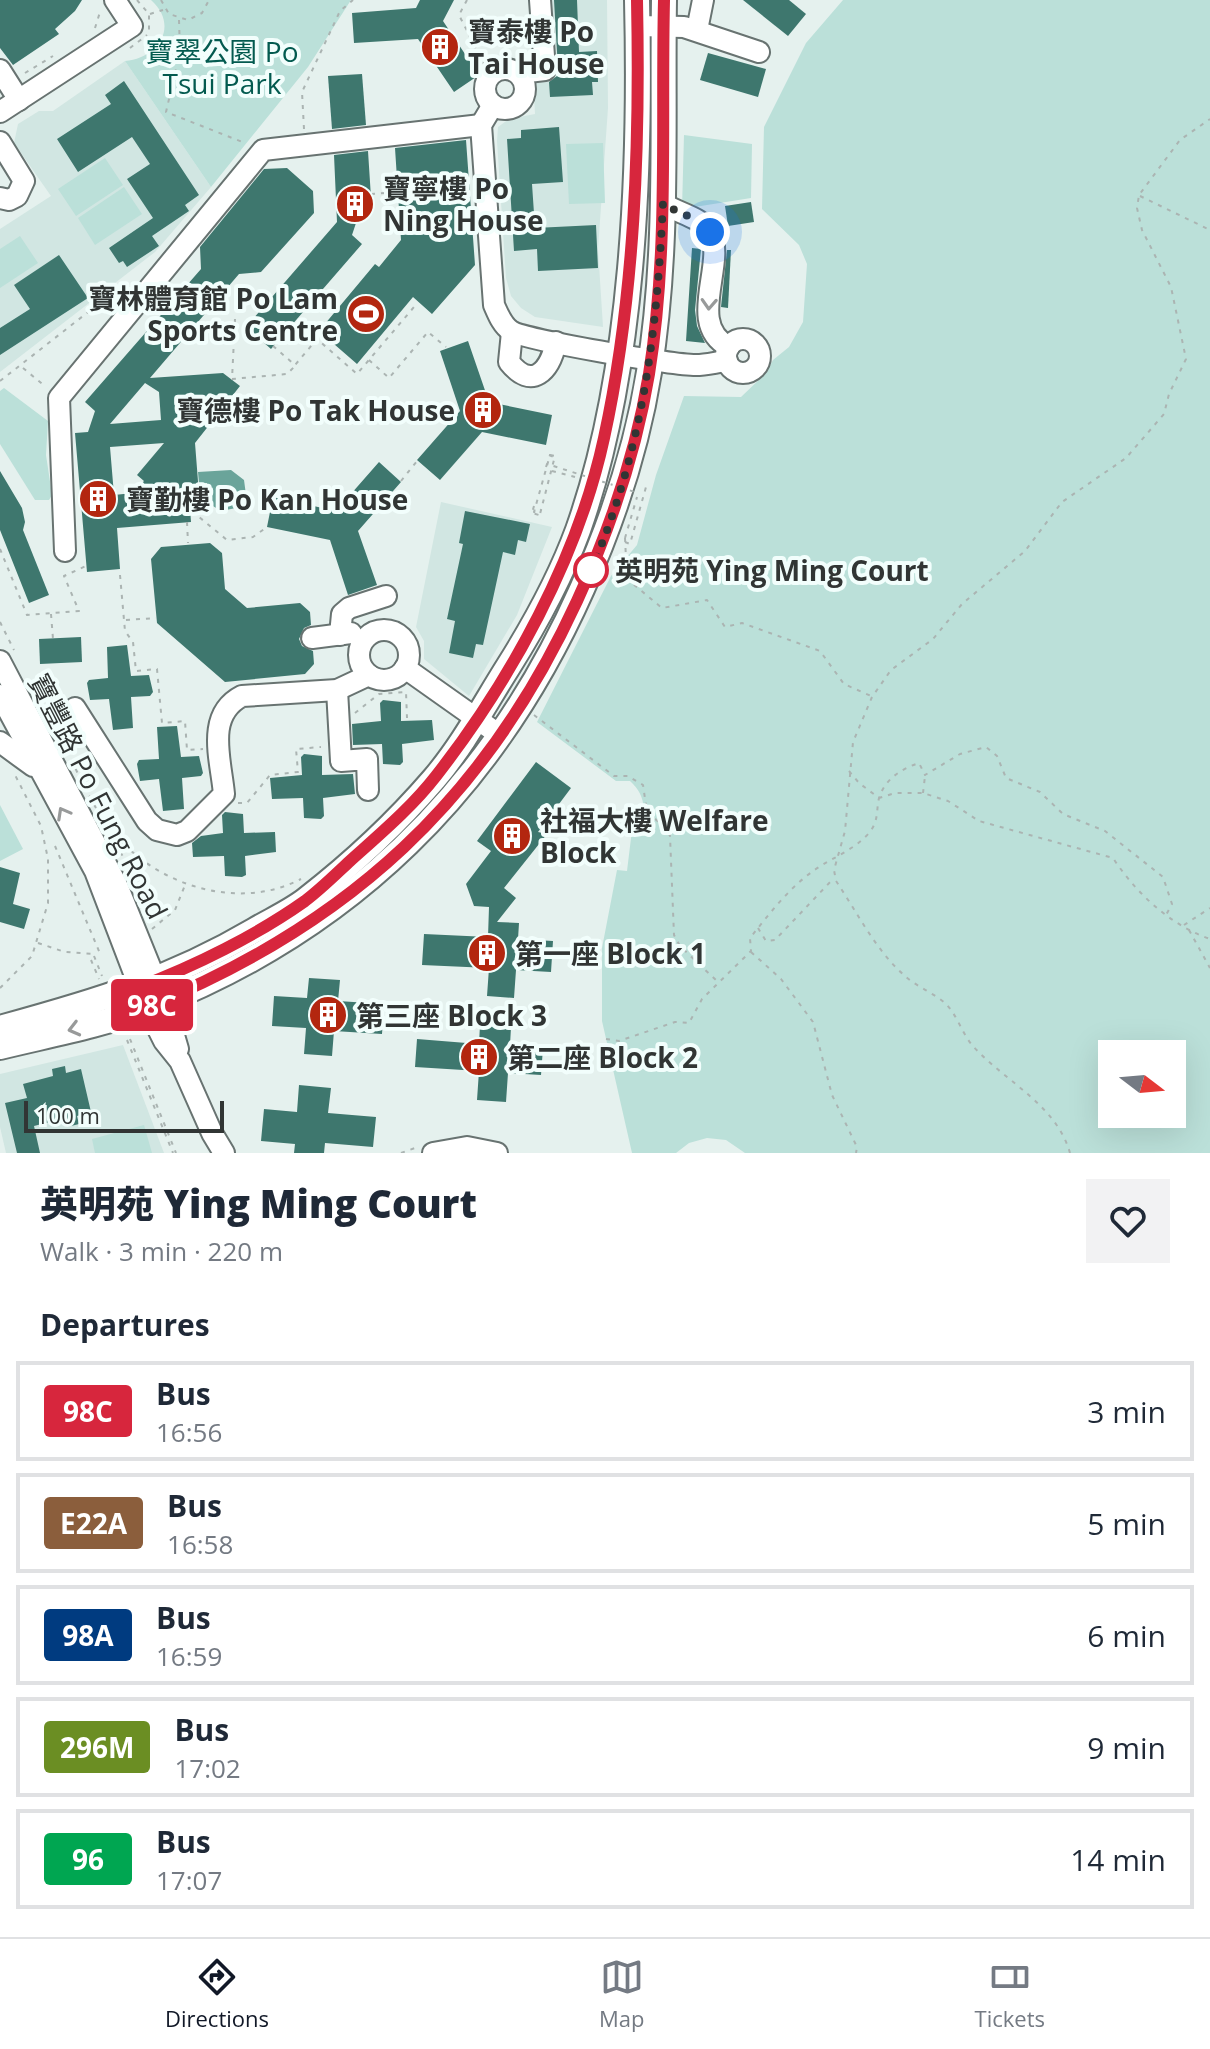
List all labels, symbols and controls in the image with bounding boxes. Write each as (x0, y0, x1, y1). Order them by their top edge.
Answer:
place label: 寶泰樓 Po Tai House (468, 12, 605, 82)
building icon: 寶泰樓 Po Tai House (419, 26, 461, 68)
park label: 寶翠公園 Po Tsui Park (146, 32, 298, 102)
place label: 寶寧樓 Po Ning House (383, 169, 543, 239)
building icon: 寶寧樓 Po Ning House (334, 183, 376, 225)
your location (690, 212, 730, 252)
place label: 寶林體育館 Po Lam Sports Centre (88, 279, 338, 349)
sports icon: 寶林體育館 Po Lam Sports Centre (345, 293, 387, 335)
one-way arrow (701, 298, 718, 311)
building icon: 寶德樓 Po Tak House (462, 389, 504, 431)
place label: 寶德樓 Po Tak House (176, 391, 455, 429)
building icon: 寶勤樓 Po Kan House (77, 478, 119, 520)
place label: 寶勤樓 Po Kan House (126, 480, 408, 518)
place label: 英明苑 Ying Ming Court (615, 551, 929, 589)
marker: 英明苑 Ying Ming Court (574, 553, 608, 587)
street label: 寶豐路 Po Fung Road (21, 667, 177, 925)
place label: 社福大樓 Welfare Block (540, 801, 768, 871)
one-way arrow (57, 807, 73, 822)
building icon: 社福大樓 Welfare Block (491, 815, 533, 857)
building icon: 第一座 Block 1 (466, 932, 508, 974)
place label: 第一座 Block 1 (515, 934, 706, 972)
line badge: 98C (106, 979, 198, 1031)
text: 98C (127, 986, 177, 1024)
building icon: 第三座 Block 3 (307, 994, 349, 1036)
place label: 第三座 Block 3 (356, 996, 547, 1034)
one-way arrow (68, 1020, 82, 1037)
building icon: 第二座 Block 2 (458, 1036, 500, 1078)
place label: 第二座 Block 2 (507, 1038, 698, 1076)
north arrow (1098, 1040, 1186, 1128)
map controls (1098, 1040, 1186, 1128)
scale bar (24, 1097, 224, 1133)
text: 100 m (36, 1100, 100, 1130)
text: 英明苑 Ying Ming Court (40, 1177, 477, 1229)
button: heart (1086, 1179, 1170, 1263)
text: Walk · 3 min · 220 m (40, 1233, 283, 1269)
text: Departures (40, 1304, 210, 1345)
text: Bus (156, 1373, 211, 1414)
text: 3 min (1087, 1391, 1166, 1432)
text: 98C (63, 1392, 113, 1430)
text: 16:56 (156, 1414, 222, 1450)
text: Bus (167, 1485, 222, 1526)
text: 5 min (1087, 1503, 1166, 1544)
text: E22A (60, 1504, 127, 1542)
text: 16:58 (167, 1526, 233, 1562)
text: Bus (156, 1597, 211, 1638)
text: 6 min (1087, 1615, 1166, 1656)
text: 98A (62, 1616, 114, 1654)
text: 16:59 (156, 1638, 222, 1674)
text: Bus (174, 1709, 229, 1750)
text: 9 min (1087, 1727, 1166, 1768)
text: 296M (60, 1728, 134, 1766)
text: 17:02 (174, 1750, 241, 1786)
text: Bus (156, 1821, 211, 1862)
text: 14 min (1070, 1839, 1166, 1880)
text: 96 (72, 1840, 104, 1878)
text: 17:07 (156, 1862, 222, 1898)
tab: Directions (165, 1955, 269, 2033)
tab: Map (599, 1955, 645, 2033)
tab: Tickets (975, 1955, 1045, 2033)

